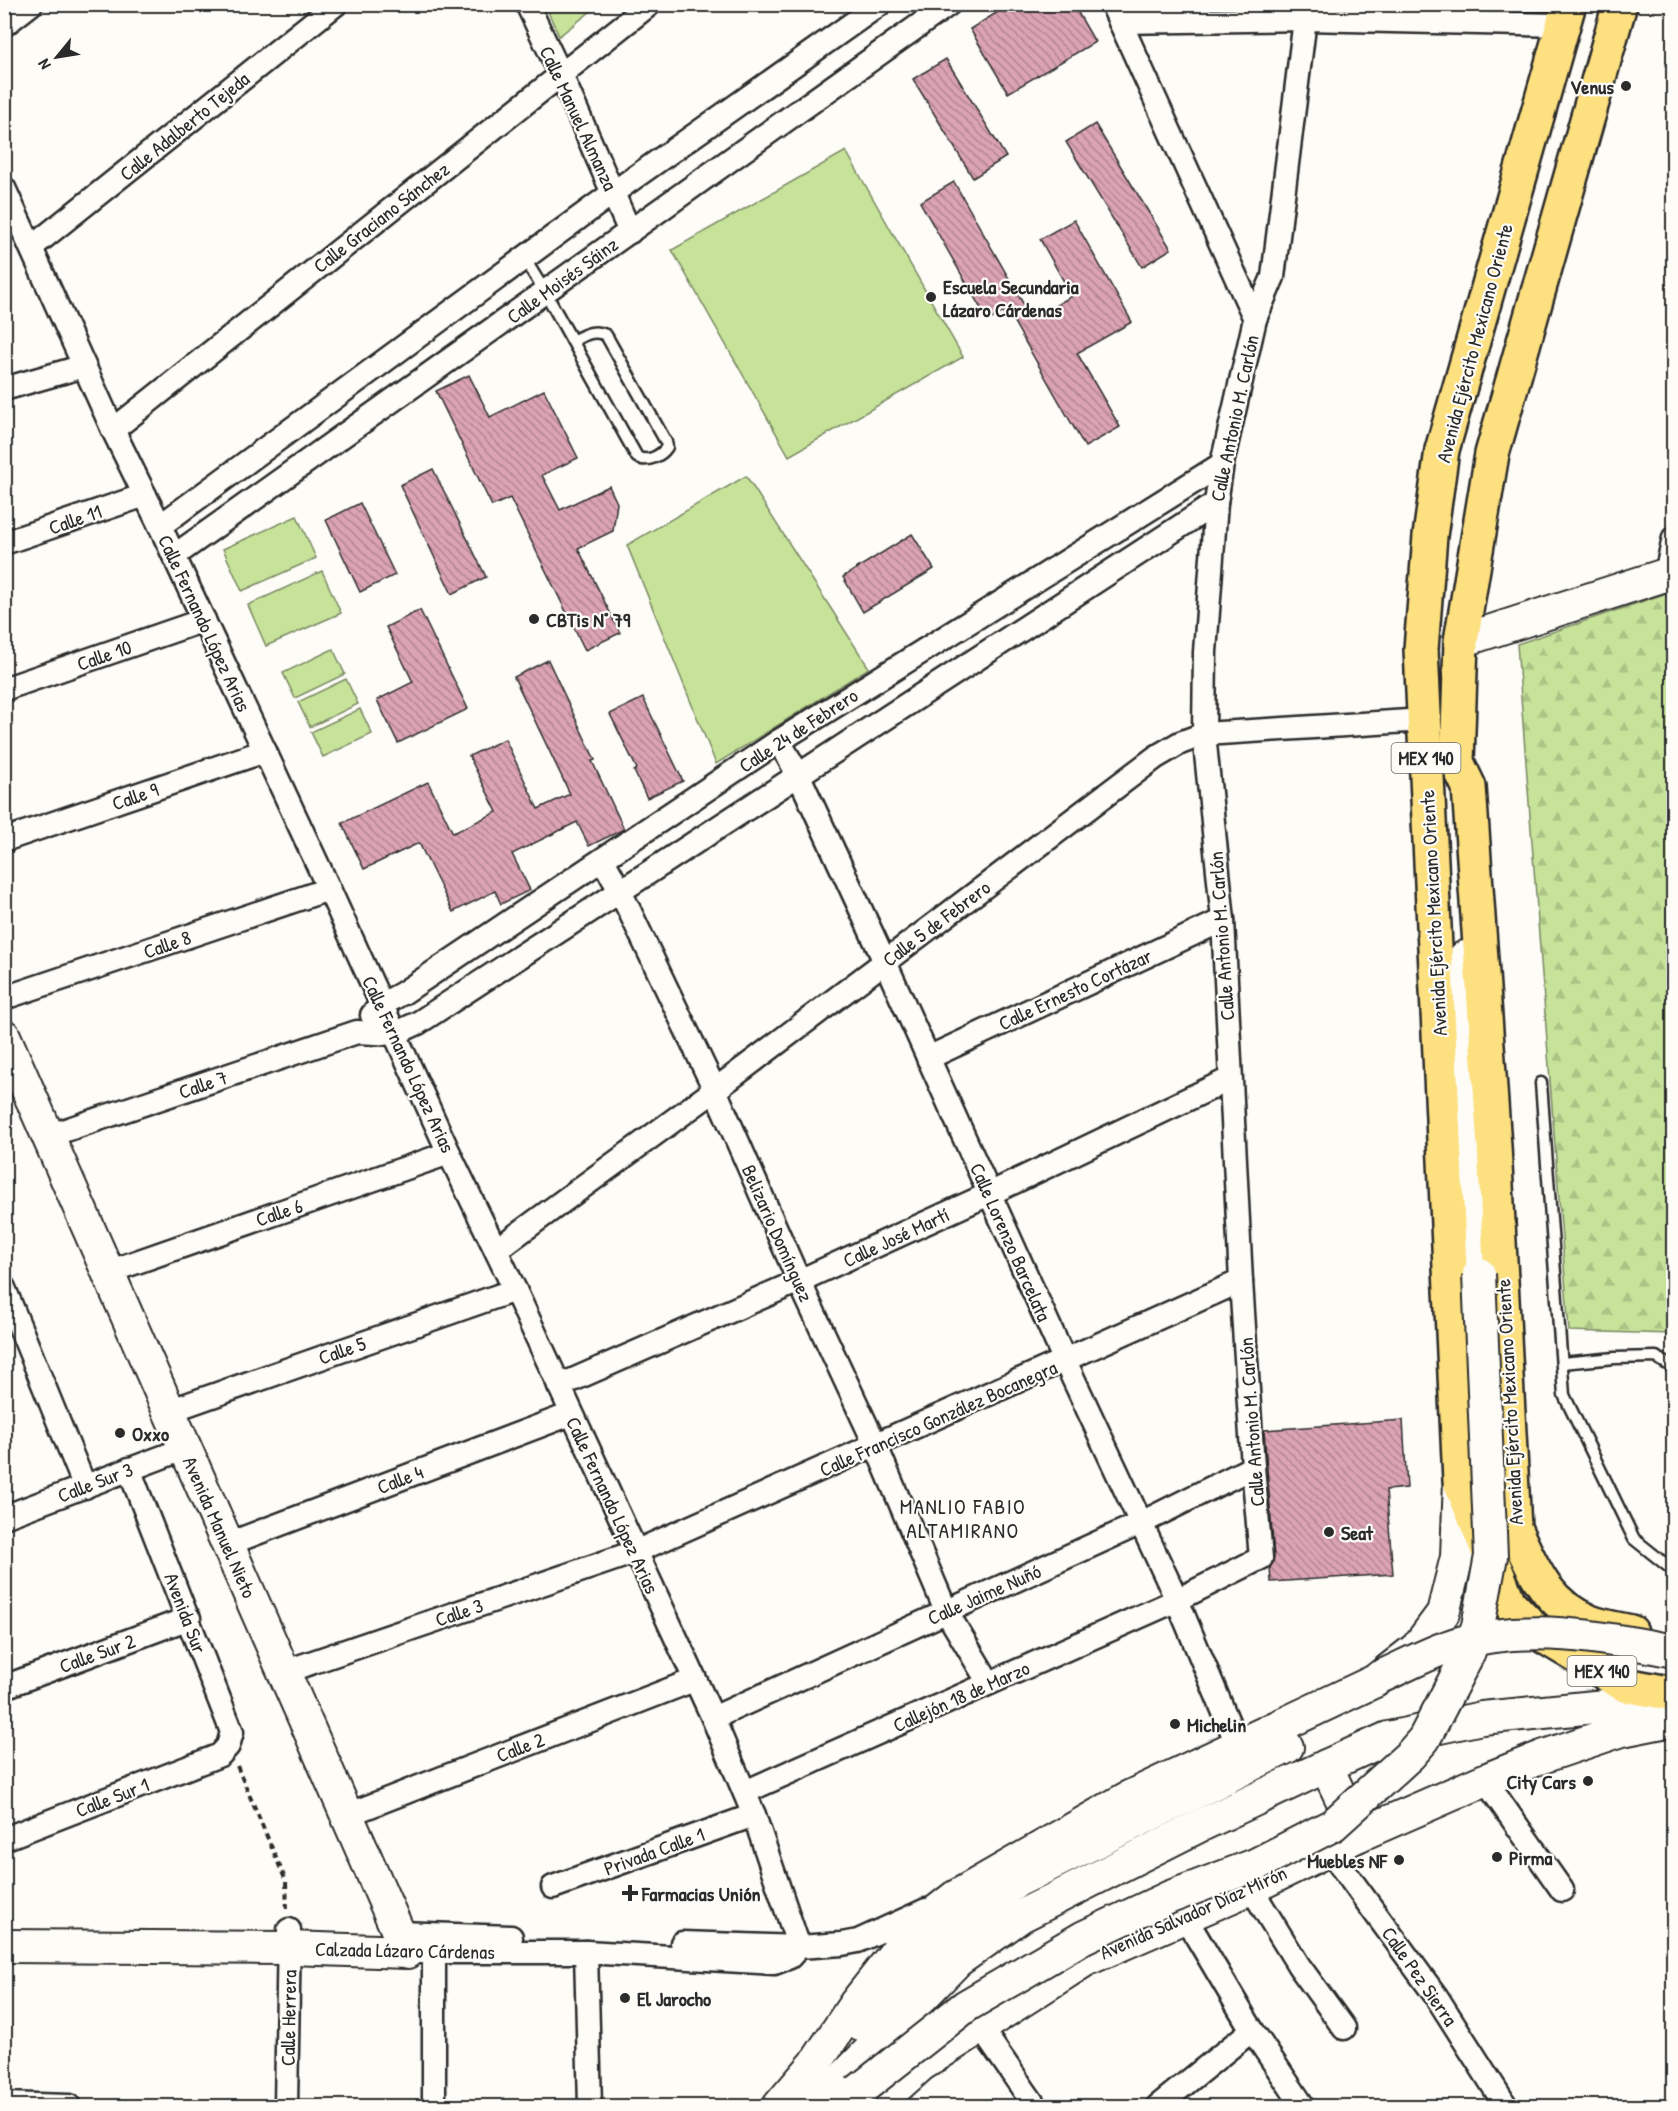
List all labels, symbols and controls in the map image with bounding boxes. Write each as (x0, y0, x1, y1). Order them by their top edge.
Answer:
north arrow (27, 27, 87, 87)
street label: Calle Manuel Almanza (534, 41, 624, 195)
text: N (32, 55, 56, 74)
street label: Calle Adalberto Tejeda (113, 65, 255, 187)
place label: Venus (1570, 73, 1614, 100)
marker: Venus (1619, 79, 1633, 93)
street label: Calle Graciano Sánchez (307, 155, 455, 279)
street label: Avenida Ejército Mexicano Oriente (1429, 221, 1519, 465)
street label: Calle Moisés Sáinz (501, 230, 623, 330)
place label: Escuela Secundaria Lázaro Cárdenas (943, 273, 1079, 323)
marker: Escuela Secundaria Lázaro Cárdenas (924, 290, 938, 304)
street label: Calle Antonio M. Carlón (1203, 332, 1265, 504)
street label: Calle 11 (45, 497, 105, 541)
street label: Calle Fernando López Arias (152, 530, 258, 716)
place label: CBTis N° 79 (546, 606, 631, 633)
marker: CBTis N° 79 (527, 612, 541, 626)
street label: Calle 10 (73, 633, 135, 677)
street label: Calle 24 de Febrero (733, 681, 863, 779)
road number: MEX 140 (1392, 743, 1460, 773)
street label: Calle 9 (108, 776, 162, 816)
street label: Avenida Ejército Mexicano Oriente (1413, 789, 1453, 1037)
street label: Calle Antonio M. Carlón (1202, 850, 1240, 1022)
street label: Calle 5 de Febrero (877, 874, 995, 972)
street label: Calle 8 (140, 923, 194, 965)
street label: Calle Ernesto Cortázar (994, 942, 1156, 1036)
street label: Calle Fernando López Arias (356, 971, 462, 1157)
street label: Calle 7 (175, 1063, 231, 1105)
street label: Calle Lorenzo Barcelata (964, 1159, 1058, 1326)
street label: Belizario Domínguez (736, 1160, 820, 1306)
street label: Calle 6 (252, 1191, 306, 1233)
street label: Calle José Martí (838, 1201, 954, 1273)
street label: Avenida Ejército Mexicano Oriente (1489, 1278, 1529, 1526)
street label: Calle 5 (315, 1329, 370, 1371)
street label: Calle Antonio M. Carlón (1232, 1336, 1270, 1508)
street label: Calle Francisco González Bocanegra (815, 1353, 1061, 1483)
street label: Calle Fernando López Arias (560, 1412, 666, 1598)
place label: Oxxo (132, 1420, 169, 1447)
marker: Oxxo (113, 1426, 127, 1440)
street label: Avenida Manuel Nieto (177, 1452, 263, 1602)
street label: Calle Sur 3 (54, 1455, 136, 1509)
street label: Calle 4 (373, 1458, 427, 1500)
district label: MANLIO FABIO ALTAMIRANO (900, 1492, 1026, 1545)
place label: Seat (1341, 1519, 1374, 1546)
marker: Seat (1322, 1525, 1336, 1539)
street label: Calle Jaime Nuñó (923, 1557, 1045, 1631)
street label: Avenida Sur (158, 1569, 214, 1657)
street label: Calle 3 (431, 1591, 487, 1633)
street label: Calle Sur 2 (55, 1627, 139, 1679)
street label: Callejón 18 de Marzo (888, 1654, 1034, 1738)
road number: MEX 140 (1568, 1656, 1636, 1686)
place label: Michelin (1187, 1711, 1246, 1738)
marker: Michelin (1168, 1717, 1182, 1731)
street label: Calle 2 (492, 1725, 548, 1768)
place label: City Cars (1506, 1768, 1576, 1796)
street label: Calle Sur 1 (71, 1771, 153, 1823)
marker: City Cars (1581, 1774, 1595, 1788)
street label: Privada Calle 1 (600, 1820, 708, 1882)
place label: Pirma (1509, 1844, 1552, 1871)
place label: Muebles NF (1307, 1847, 1388, 1874)
marker: Pirma (1490, 1850, 1504, 1864)
marker: Muebles NF (1392, 1853, 1406, 1867)
street label: Avenida Salvador Díaz Mirón (1095, 1859, 1291, 1965)
place label: Farmacias Unión (641, 1880, 760, 1907)
marker: Farmacias Unión (623, 1886, 637, 1900)
street label: Calle Pez Sierra (1376, 1921, 1464, 2031)
street label: Calzada Lázaro Cárdenas (315, 1935, 495, 1965)
street label: Calle Herrera (274, 1970, 302, 2066)
place label: El Jarocho (637, 1985, 711, 2012)
marker: El Jarocho (618, 1991, 632, 2005)

